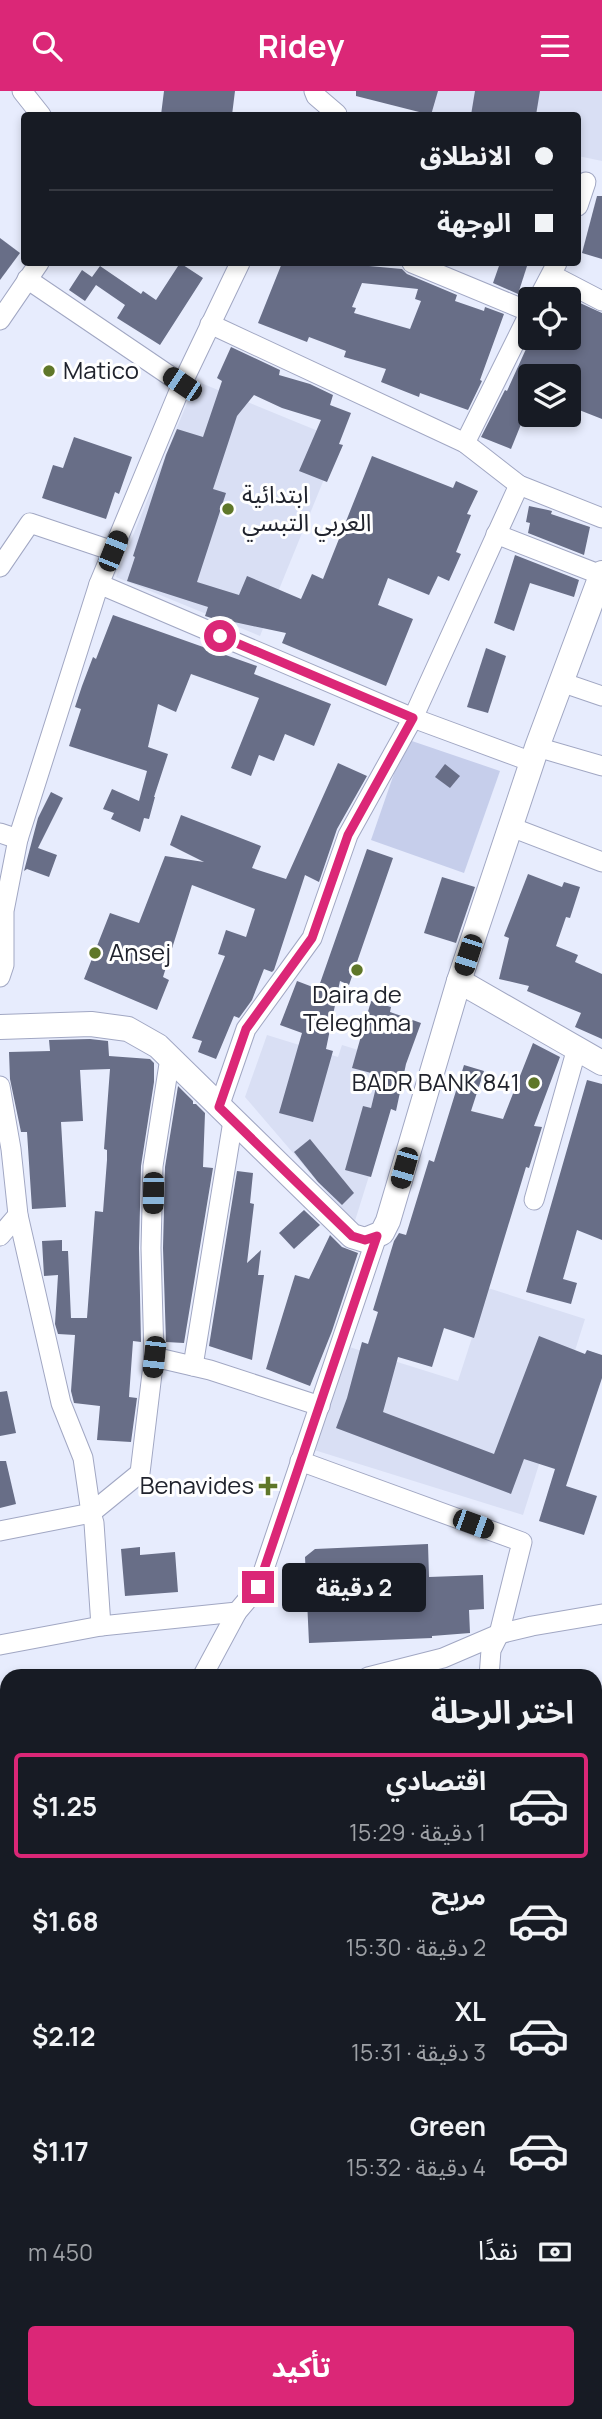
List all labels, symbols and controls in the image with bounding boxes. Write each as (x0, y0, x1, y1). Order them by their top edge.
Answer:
text: Ridey (258, 24, 344, 68)
icon: search (28, 27, 66, 65)
icon: menu (536, 27, 574, 65)
text: الانطلاق (420, 137, 511, 173)
text: الوجهة (437, 204, 511, 240)
map controls (518, 287, 581, 427)
button: locate (518, 287, 581, 350)
place label: Matico (63, 353, 139, 386)
marker: Matico (41, 363, 57, 379)
car (159, 364, 206, 404)
button: layers (518, 364, 581, 427)
place label: ابتدائية العربي التبسي (242, 477, 371, 542)
marker: ابتدائية العربي التبسي (220, 501, 236, 517)
car (96, 528, 131, 574)
route start (204, 620, 236, 652)
car (452, 932, 485, 978)
place label: Ansej (109, 935, 171, 968)
marker: Ansej (87, 945, 103, 961)
marker: Daira de Teleghma (349, 962, 365, 978)
place label: Daira de Teleghma (303, 977, 411, 1038)
place label: BADR BANK 841 (352, 1065, 520, 1098)
marker: BADR BANK 841 (526, 1075, 542, 1091)
car (389, 1145, 420, 1191)
car (143, 1172, 164, 1214)
car (142, 1335, 167, 1379)
place label: Benavides (140, 1468, 254, 1501)
marker: Benavides (260, 1478, 276, 1494)
car (450, 1507, 497, 1541)
callout: 2 دقيقة (282, 1563, 426, 1611)
route end (242, 1571, 274, 1603)
text: 2 دقيقة (316, 1571, 392, 1603)
text: اختر الرحلة (431, 1689, 574, 1733)
text: اقتصادي (386, 1762, 486, 1798)
icon: car (507, 1774, 570, 1837)
text: $1.25 (32, 1788, 97, 1824)
text: 1 دقيقة · 15:29 (349, 1816, 486, 1848)
text: مريح (431, 1877, 486, 1913)
icon: car (507, 1889, 570, 1952)
text: $1.68 (32, 1903, 99, 1939)
text: 2 دقيقة · 15:30 (346, 1931, 486, 1963)
text: XL (455, 1993, 486, 2029)
icon: car (507, 2004, 570, 2067)
text: $2.12 (32, 2018, 95, 2054)
text: 3 دقيقة · 15:31 (351, 2036, 486, 2068)
text: Green (410, 2108, 486, 2144)
icon: car (507, 2119, 570, 2182)
text: $1.17 (32, 2133, 89, 2169)
text: 4 دقيقة · 15:32 (346, 2151, 486, 2183)
text: نقدًا (478, 2232, 518, 2268)
icon: cash (536, 2233, 574, 2271)
text: 450 m (28, 2236, 93, 2268)
button: تأكيد (28, 2326, 574, 2406)

